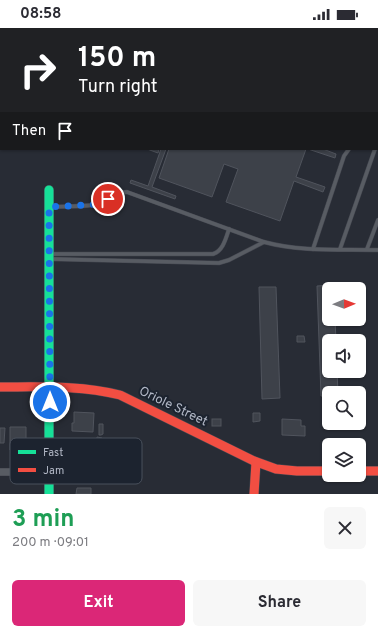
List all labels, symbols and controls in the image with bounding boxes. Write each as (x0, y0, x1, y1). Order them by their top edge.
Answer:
text: 08:58 (20, 5, 62, 24)
text: 150 m (78, 41, 156, 77)
icon: right (12, 44, 64, 96)
text: Turn right (78, 76, 158, 99)
icon: arrive (54, 120, 76, 142)
text: Then (12, 122, 46, 141)
pin (91, 182, 125, 216)
icon: arrive (97, 188, 119, 210)
north arrow (322, 282, 366, 326)
map controls (322, 282, 366, 482)
button: sound (322, 334, 366, 378)
position arrow (29, 381, 71, 423)
street label: Oriole Street (136, 384, 210, 431)
button: search (322, 386, 366, 430)
legend (10, 438, 142, 484)
button: layers (322, 438, 366, 482)
text: Fast (43, 446, 63, 460)
text: Jam (43, 464, 64, 478)
text: 3 min (12, 505, 74, 535)
button: close (324, 507, 366, 549)
text: 200 m · 09:01 (12, 535, 89, 551)
button: Exit (12, 580, 185, 626)
button: Share (193, 580, 366, 626)

